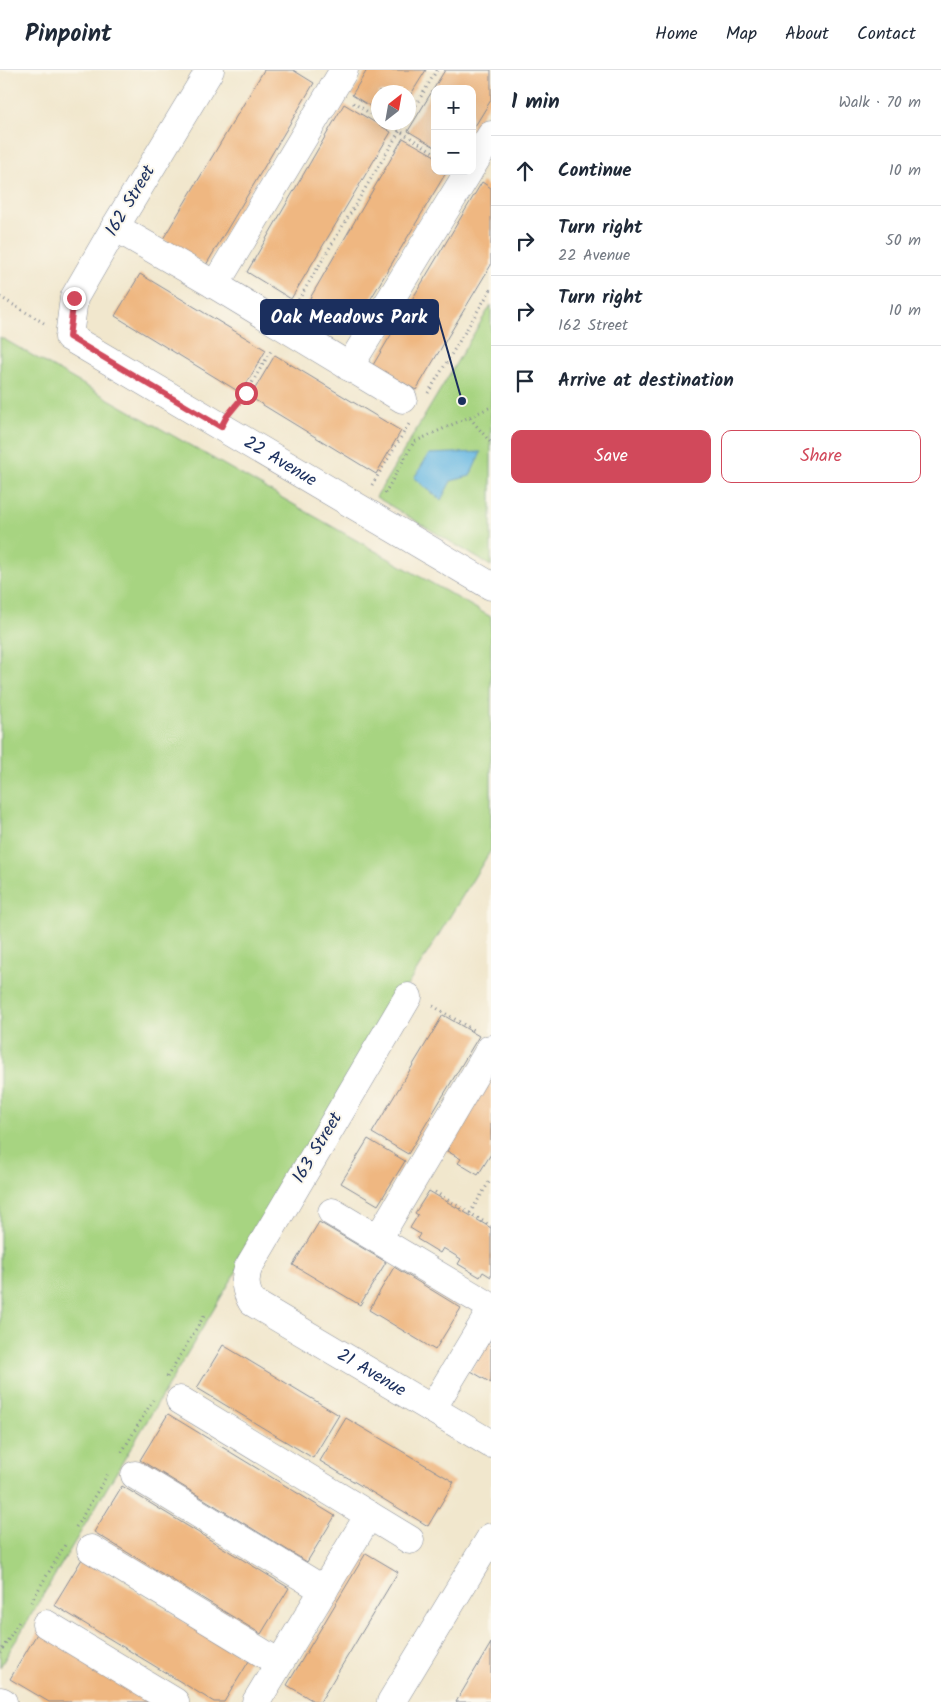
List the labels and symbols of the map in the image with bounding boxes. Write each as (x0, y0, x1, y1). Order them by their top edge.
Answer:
north arrow (371, 85, 416, 130)
street label: 162 Street (98, 159, 164, 242)
route end (63, 287, 86, 310)
callout: Oak Meadows Park (261, 300, 438, 334)
text: Oak Meadows Park (271, 303, 428, 333)
route start (235, 382, 258, 405)
street label: 22 Avenue (238, 428, 323, 495)
street label: 163 Street (285, 1106, 351, 1189)
street label: 21 Avenue (331, 1341, 412, 1405)

